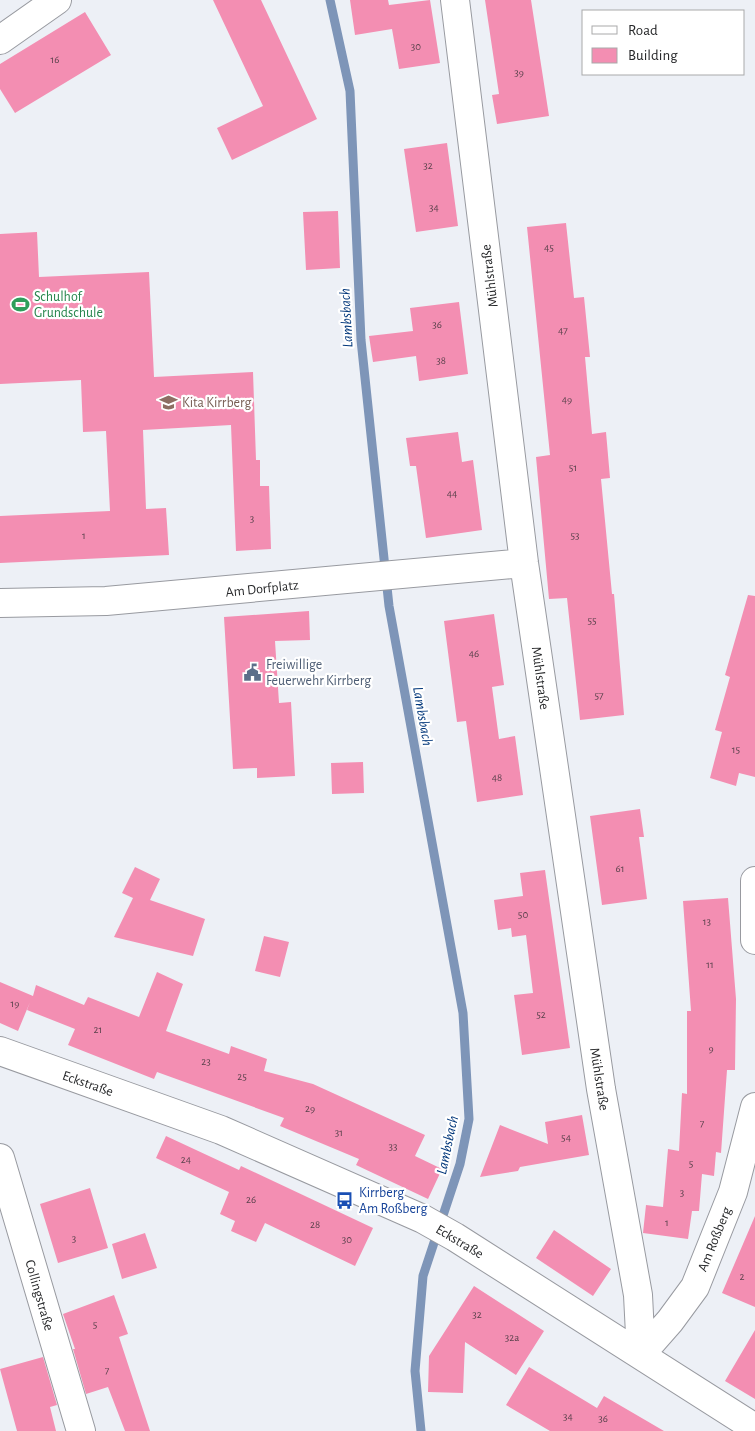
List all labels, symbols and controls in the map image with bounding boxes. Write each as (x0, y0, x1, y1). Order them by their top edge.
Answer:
legend (582, 10, 745, 75)
text: Road (628, 23, 658, 38)
house number: 30 (411, 41, 421, 52)
text: Building (628, 48, 678, 63)
house number: 16 (51, 54, 59, 65)
house number: 39 (514, 67, 524, 78)
house number: 32 (423, 160, 433, 171)
house number: 34 (429, 202, 439, 213)
house number: 45 (544, 242, 554, 253)
street label: Mühlstraße (479, 244, 501, 308)
water label: Lambsbach (337, 288, 356, 348)
place label: Schulhof Grundschule (34, 290, 103, 320)
sports icon: Schulhof Grundschule (10, 294, 30, 314)
house number: 36 (432, 319, 442, 330)
house number: 47 (558, 325, 568, 336)
house number: 38 (436, 355, 446, 366)
school or university icon: Kita Kirrberg (158, 392, 178, 412)
house number: 49 (562, 394, 572, 405)
place label: Kita Kirrberg (182, 396, 252, 410)
house number: 51 (569, 462, 577, 473)
house number: 44 (447, 488, 457, 499)
house number: 3 (250, 513, 255, 524)
house number: 1 (82, 530, 86, 541)
house number: 53 (570, 530, 580, 541)
street label: Am Dorfplatz (225, 578, 300, 600)
house number: 55 (587, 615, 597, 626)
street label: Mühlstraße (529, 646, 551, 710)
house number: 46 (469, 648, 479, 659)
place label: Freiwillige Feuerwehr Kirrberg (266, 658, 371, 688)
public building icon: Freiwillige Feuerwehr Kirrberg (242, 662, 262, 682)
water label: Lambsbach (410, 685, 435, 747)
house number: 57 (594, 690, 604, 701)
house number: 15 (732, 744, 741, 755)
house number: 48 (492, 772, 502, 783)
house number: 61 (616, 863, 624, 874)
house number: 50 (518, 909, 528, 920)
house number: 13 (703, 916, 712, 927)
house number: 11 (706, 959, 714, 970)
house number: 19 (11, 998, 19, 1009)
house number: 52 (536, 1009, 546, 1020)
house number: 21 (94, 1024, 102, 1035)
house number: 9 (708, 1043, 714, 1054)
street label: Mühlstraße (587, 1047, 611, 1112)
house number: 23 (201, 1056, 211, 1067)
street label: Eckstraße (60, 1069, 115, 1099)
house number: 25 (237, 1071, 247, 1082)
house number: 29 (305, 1103, 315, 1114)
water label: Lambsbach (434, 1114, 461, 1176)
house number: 7 (700, 1118, 705, 1129)
house number: 31 (335, 1127, 343, 1138)
house number: 54 (561, 1132, 571, 1143)
house number: 33 (388, 1141, 398, 1152)
house number: 24 (181, 1154, 191, 1165)
house number: 5 (689, 1158, 694, 1169)
place label: Kirrberg Am Roßberg (359, 1186, 427, 1216)
house number: 3 (680, 1187, 685, 1198)
bus stop icon: Kirrberg Am Roßberg (335, 1190, 355, 1210)
house number: 26 (246, 1194, 256, 1205)
street label: Am Roßberg (696, 1205, 734, 1274)
house number: 1 (665, 1217, 669, 1228)
house number: 28 (310, 1219, 320, 1230)
street label: Eckstraße (433, 1222, 486, 1261)
house number: 3 (72, 1233, 77, 1244)
house number: 30 (342, 1234, 352, 1245)
street label: Collingstraße (22, 1258, 56, 1332)
house number: 2 (739, 1271, 745, 1282)
house number: 32 (472, 1309, 482, 1320)
house number: 5 (93, 1319, 98, 1330)
house number: 32a (505, 1332, 519, 1343)
house number: 7 (105, 1365, 110, 1376)
house number: 34 (563, 1411, 573, 1422)
house number: 36 (598, 1413, 608, 1424)

